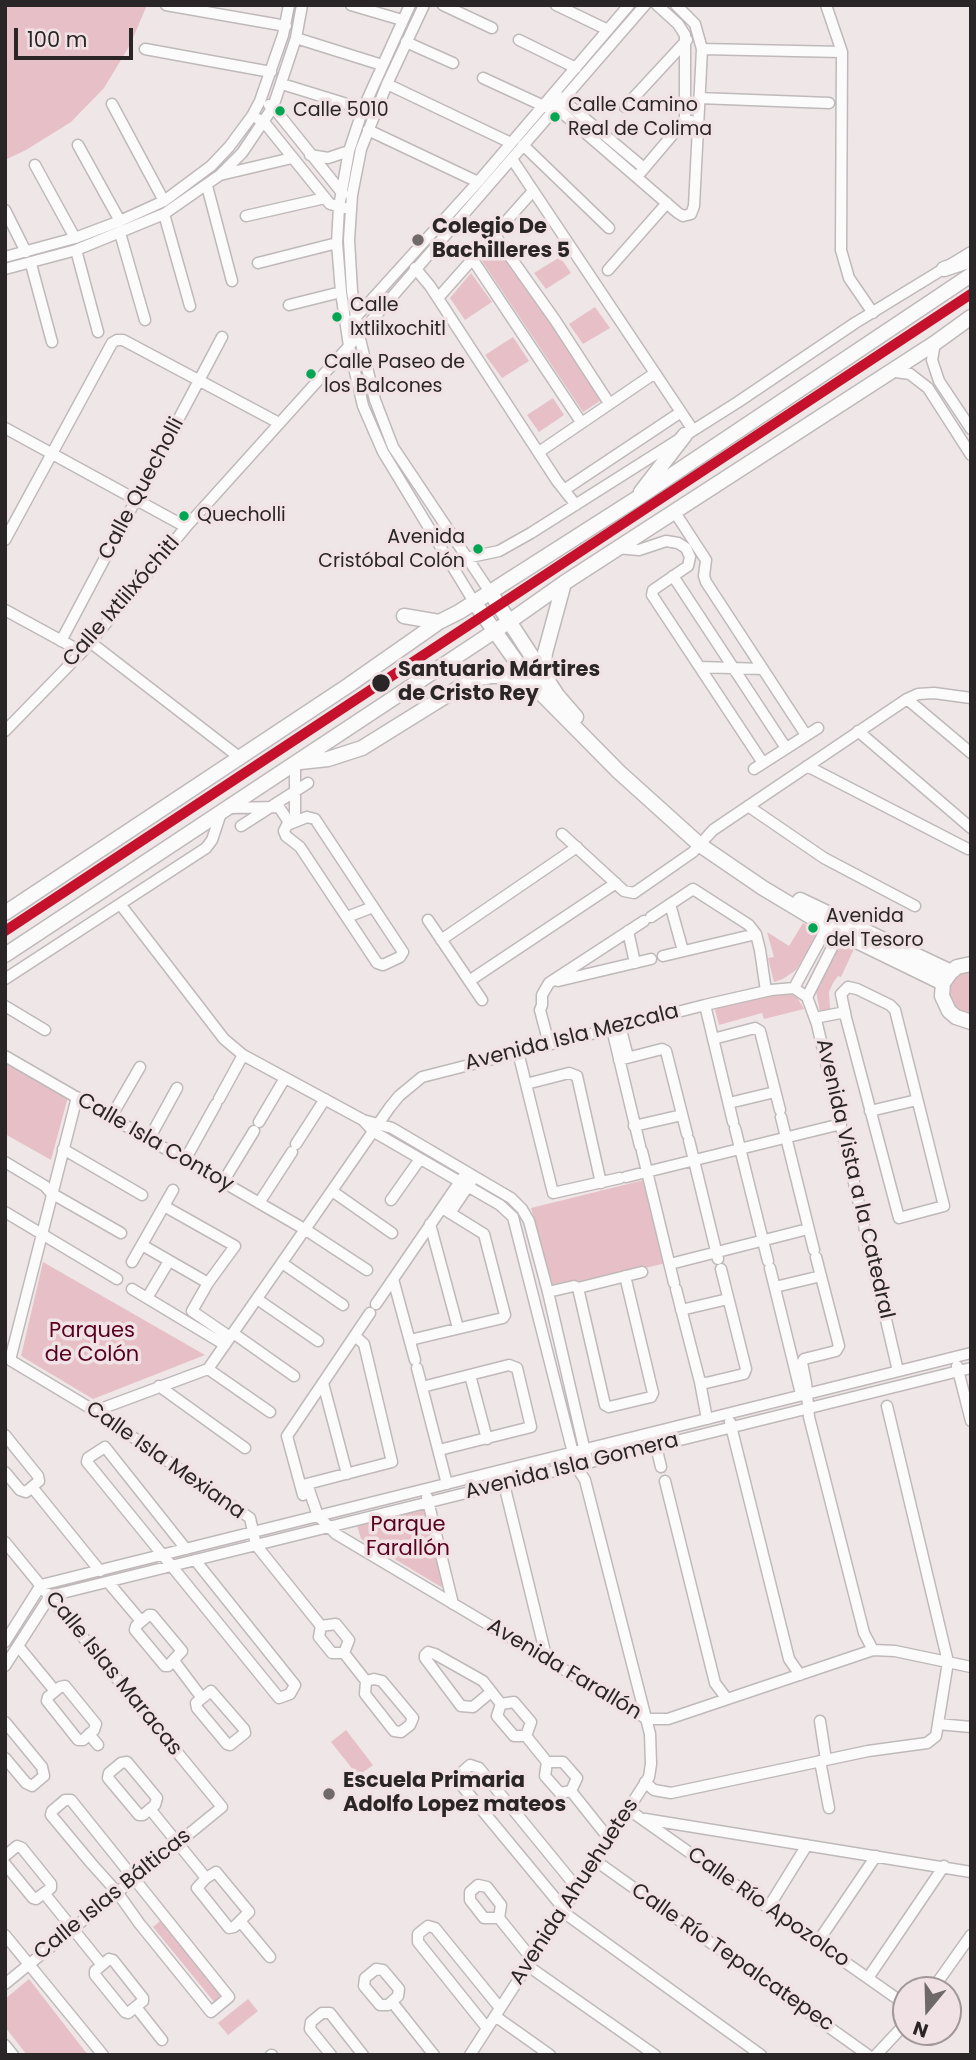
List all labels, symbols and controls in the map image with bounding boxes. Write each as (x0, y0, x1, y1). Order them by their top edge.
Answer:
scale bar (18, 14, 136, 58)
text: 100 m (27, 25, 87, 54)
place label: Calle Camino Real de Colima (568, 95, 712, 139)
place label: Calle 5010 (293, 100, 389, 122)
marker: Calle 5010 (273, 104, 287, 118)
marker: Calle Camino Real de Colima (548, 110, 562, 124)
place label: Colegio De Bachilleres 5 (432, 215, 570, 265)
marker: Colegio De Bachilleres 5 (410, 232, 426, 248)
place label: Calle Ixtlilxochitl (350, 295, 446, 339)
marker: Calle Ixtlilxochitl (330, 310, 344, 324)
place label: Calle Paseo de los Balcones (324, 352, 465, 396)
marker: Calle Paseo de los Balcones (304, 367, 318, 381)
street label: Calle Quecholli (94, 414, 190, 564)
place label: Quecholli (197, 505, 286, 527)
marker: Quecholli (177, 509, 191, 523)
place label: Avenida Cristóbal Colón (318, 527, 465, 571)
street label: Calle Ixtlilxóchitl (58, 531, 186, 673)
marker: Avenida Cristóbal Colón (471, 542, 485, 556)
place label: Santuario Mártires de Cristo Rey (398, 658, 600, 708)
marker: Santuario Mártires de Cristo Rey (370, 672, 392, 694)
place label: Avenida del Tesoro (826, 906, 924, 950)
marker: Avenida del Tesoro (806, 921, 820, 935)
street label: Avenida Isla Mezcala (462, 999, 682, 1077)
street label: Avenida Vista a la Catedral (809, 1037, 899, 1321)
street label: Calle Isla Contoy (72, 1088, 238, 1198)
park label: Parques de Colón (45, 1319, 139, 1369)
street label: Calle Isla Mexiana (81, 1397, 249, 1525)
street label: Avenida Isla Gomera (463, 1428, 681, 1506)
park label: Parque Farallón (366, 1513, 450, 1563)
street label: Calle Islas Maracas (39, 1587, 187, 1761)
street label: Avenida Farallón (482, 1614, 646, 1726)
place label: Escuela Primaria Adolfo Lopez mateos (343, 1769, 566, 1819)
marker: Escuela Primaria Adolfo Lopez mateos (321, 1786, 337, 1802)
street label: Avenida Ahuehuetes (505, 1794, 645, 1990)
street label: Calle Islas Bálticas (30, 1824, 196, 1966)
street label: Calle Río Apozolco (682, 1842, 854, 1974)
street label: Calle Río Tepalcatepec (626, 1878, 838, 2038)
north arrow (892, 1976, 962, 2046)
text: N (910, 2014, 932, 2045)

